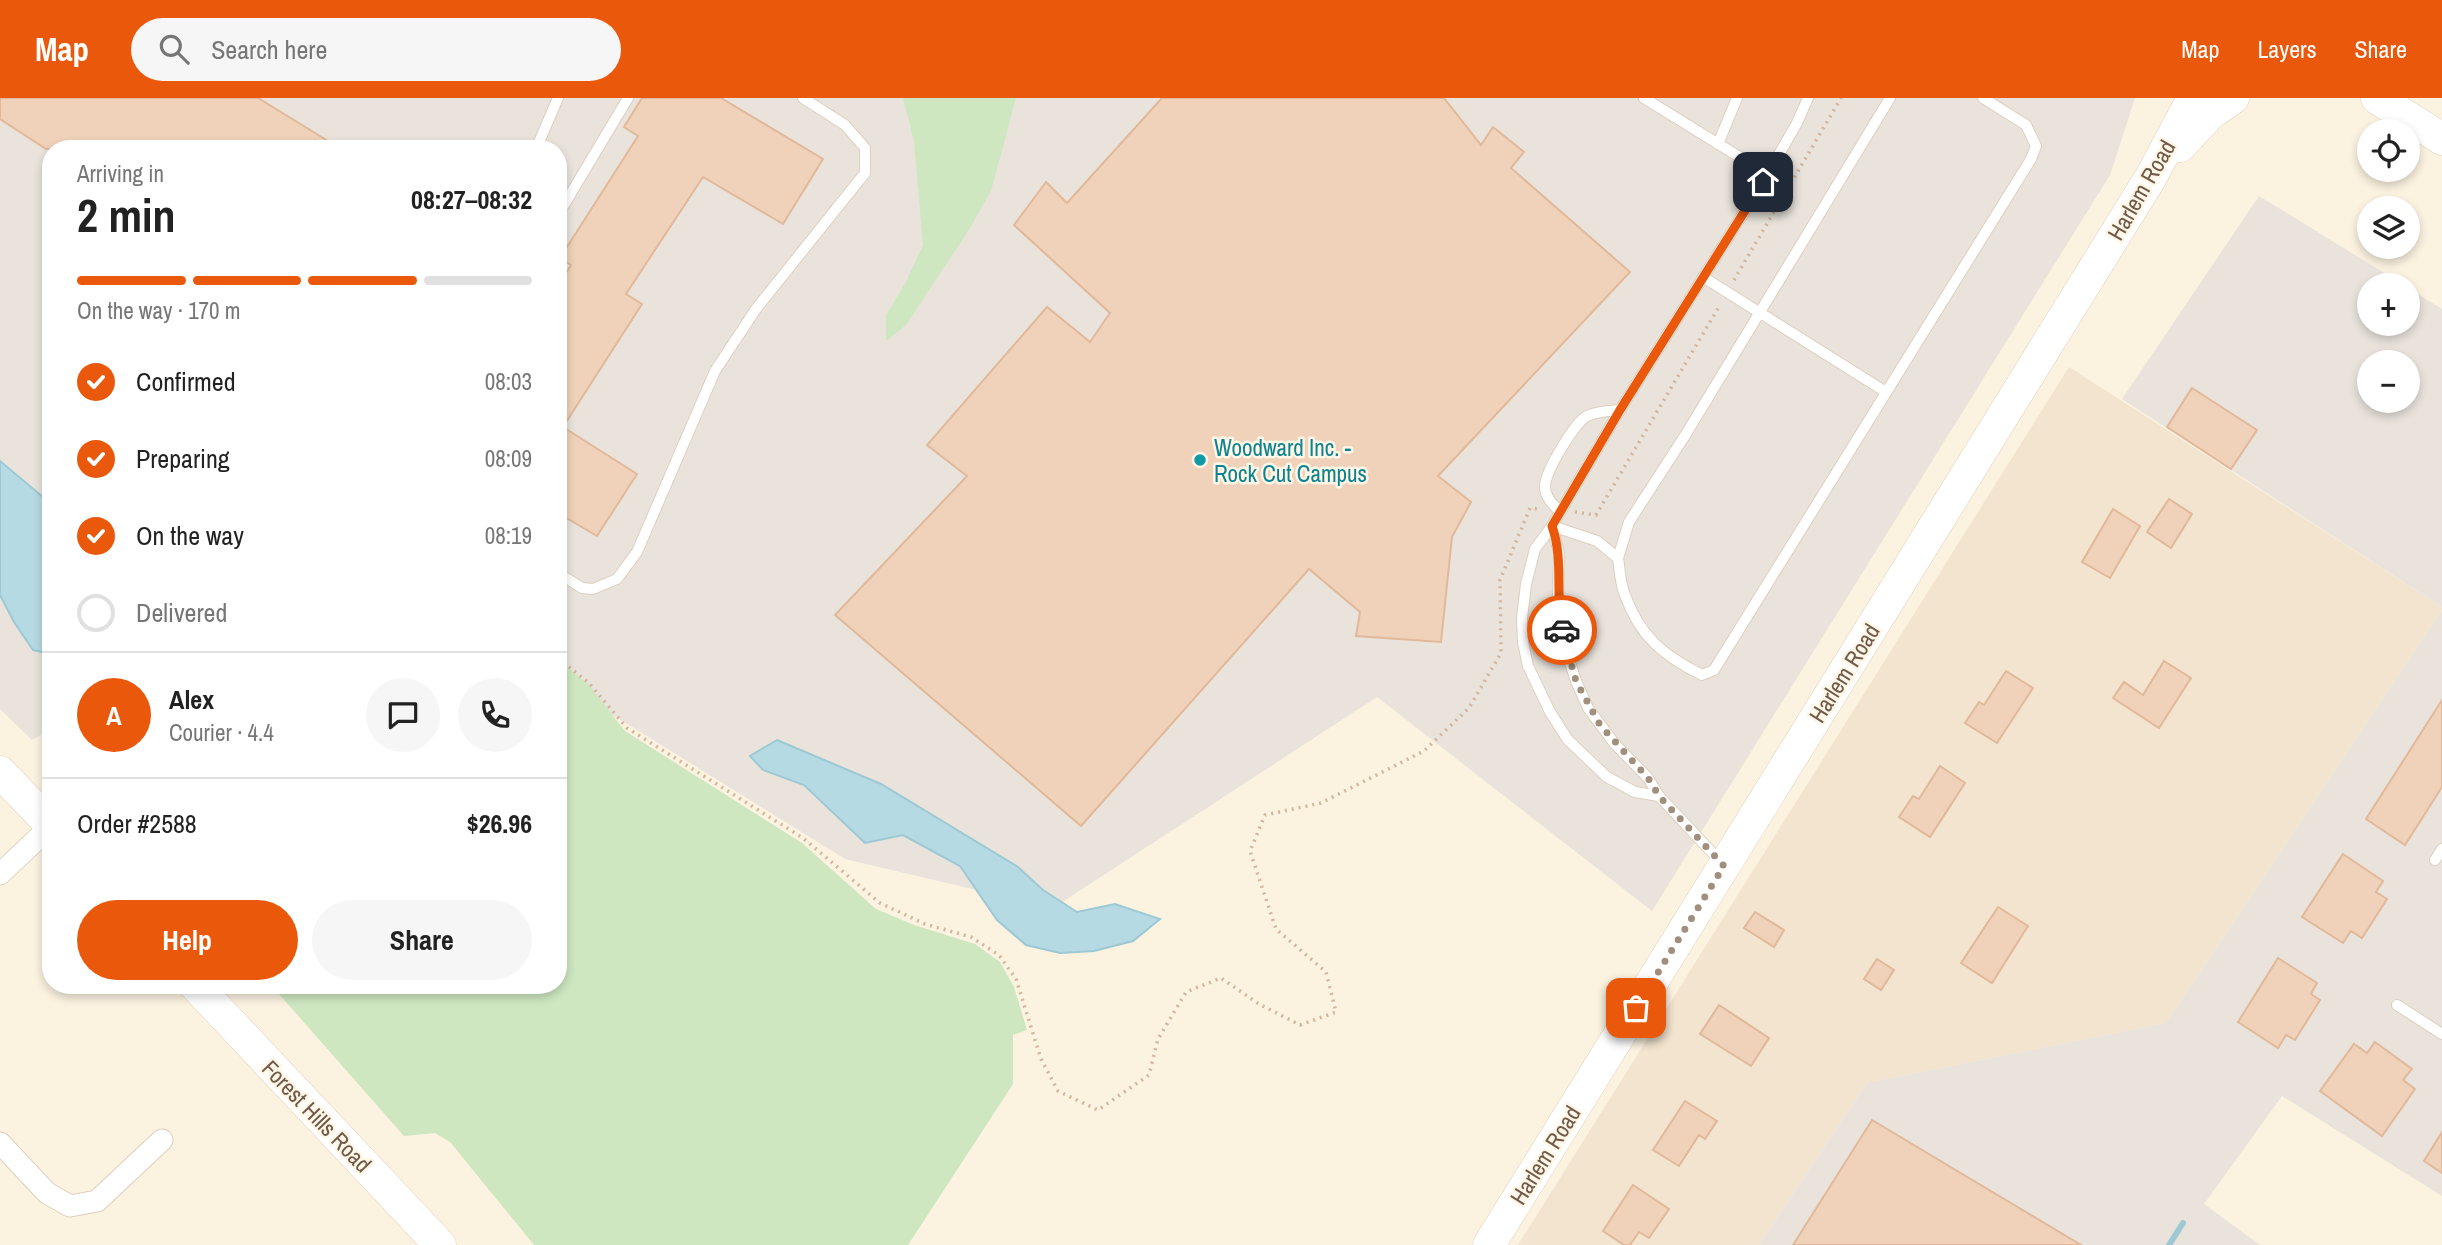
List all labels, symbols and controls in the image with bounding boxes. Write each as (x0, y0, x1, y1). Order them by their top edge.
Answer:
search box (131, 18, 621, 81)
text: Map (35, 27, 89, 71)
icon: search (155, 30, 193, 68)
text: Search here (211, 32, 327, 67)
text: Map (2181, 33, 2219, 65)
text: Layers (2257, 33, 2316, 65)
text: Share (2354, 33, 2407, 65)
map controls (2357, 119, 2420, 413)
button: locate (2357, 119, 2420, 182)
street label: Harlem Road (2100, 134, 2182, 246)
pin (1733, 152, 1793, 212)
text: Arriving in (77, 158, 164, 189)
icon: home (1744, 163, 1782, 201)
text: 08:27–08:32 (411, 182, 532, 217)
text: 2 min (77, 184, 176, 246)
button: layers (2357, 196, 2420, 259)
button: + (2357, 273, 2420, 336)
text: On the way · 170 m (77, 295, 241, 326)
button: − (2357, 350, 2420, 413)
icon: check (77, 363, 115, 401)
text: Confirmed (136, 364, 236, 399)
text: 08:03 (485, 366, 532, 397)
place label: Woodward Inc. - Rock Cut Campus (1214, 432, 1367, 489)
icon: check (77, 440, 115, 478)
text: Preparing (136, 441, 230, 476)
text: 08:09 (485, 443, 532, 474)
marker: Woodward Inc. - Rock Cut Campus (1192, 452, 1208, 468)
icon: check (77, 517, 115, 555)
text: On the way (136, 518, 244, 553)
text: 08:19 (485, 520, 532, 551)
text: Delivered (136, 595, 227, 630)
courier (1527, 595, 1597, 665)
icon: car (1543, 611, 1581, 649)
street label: Harlem Road (1801, 618, 1887, 728)
button: chat (366, 678, 440, 752)
button: phone (458, 678, 532, 752)
text: Alex (169, 682, 214, 717)
text: A (106, 698, 122, 733)
text: Courier · 4.4 (169, 717, 274, 748)
text: Order #2588 (77, 806, 197, 841)
text: $26.96 (467, 806, 532, 841)
button: Help (77, 900, 298, 980)
button: Share (312, 900, 532, 980)
pin (1606, 978, 1666, 1038)
icon: bag (1617, 989, 1655, 1027)
street label: Forest Hills Road (256, 1053, 378, 1179)
street label: Harlem Road (1502, 1100, 1588, 1210)

